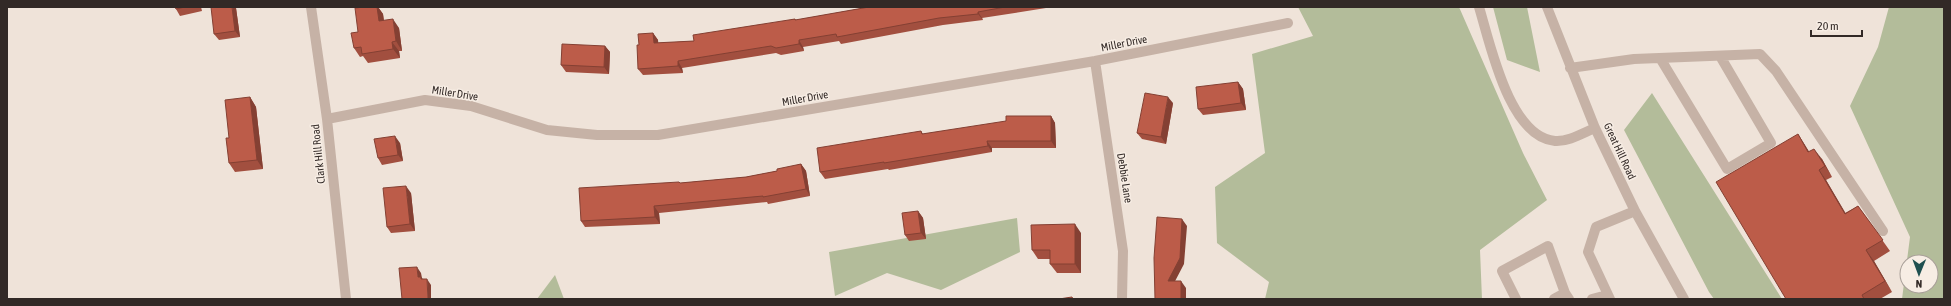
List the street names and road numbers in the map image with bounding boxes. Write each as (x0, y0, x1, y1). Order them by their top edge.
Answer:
street label: Miller Drive (1100, 33, 1148, 53)
street label: Miller Drive (431, 83, 479, 103)
street label: Miller Drive (781, 88, 829, 108)
street label: Great Hill Road (1602, 121, 1638, 181)
street label: Clark Hill Road (309, 124, 327, 184)
street label: Debbie Lane (1115, 152, 1135, 204)

